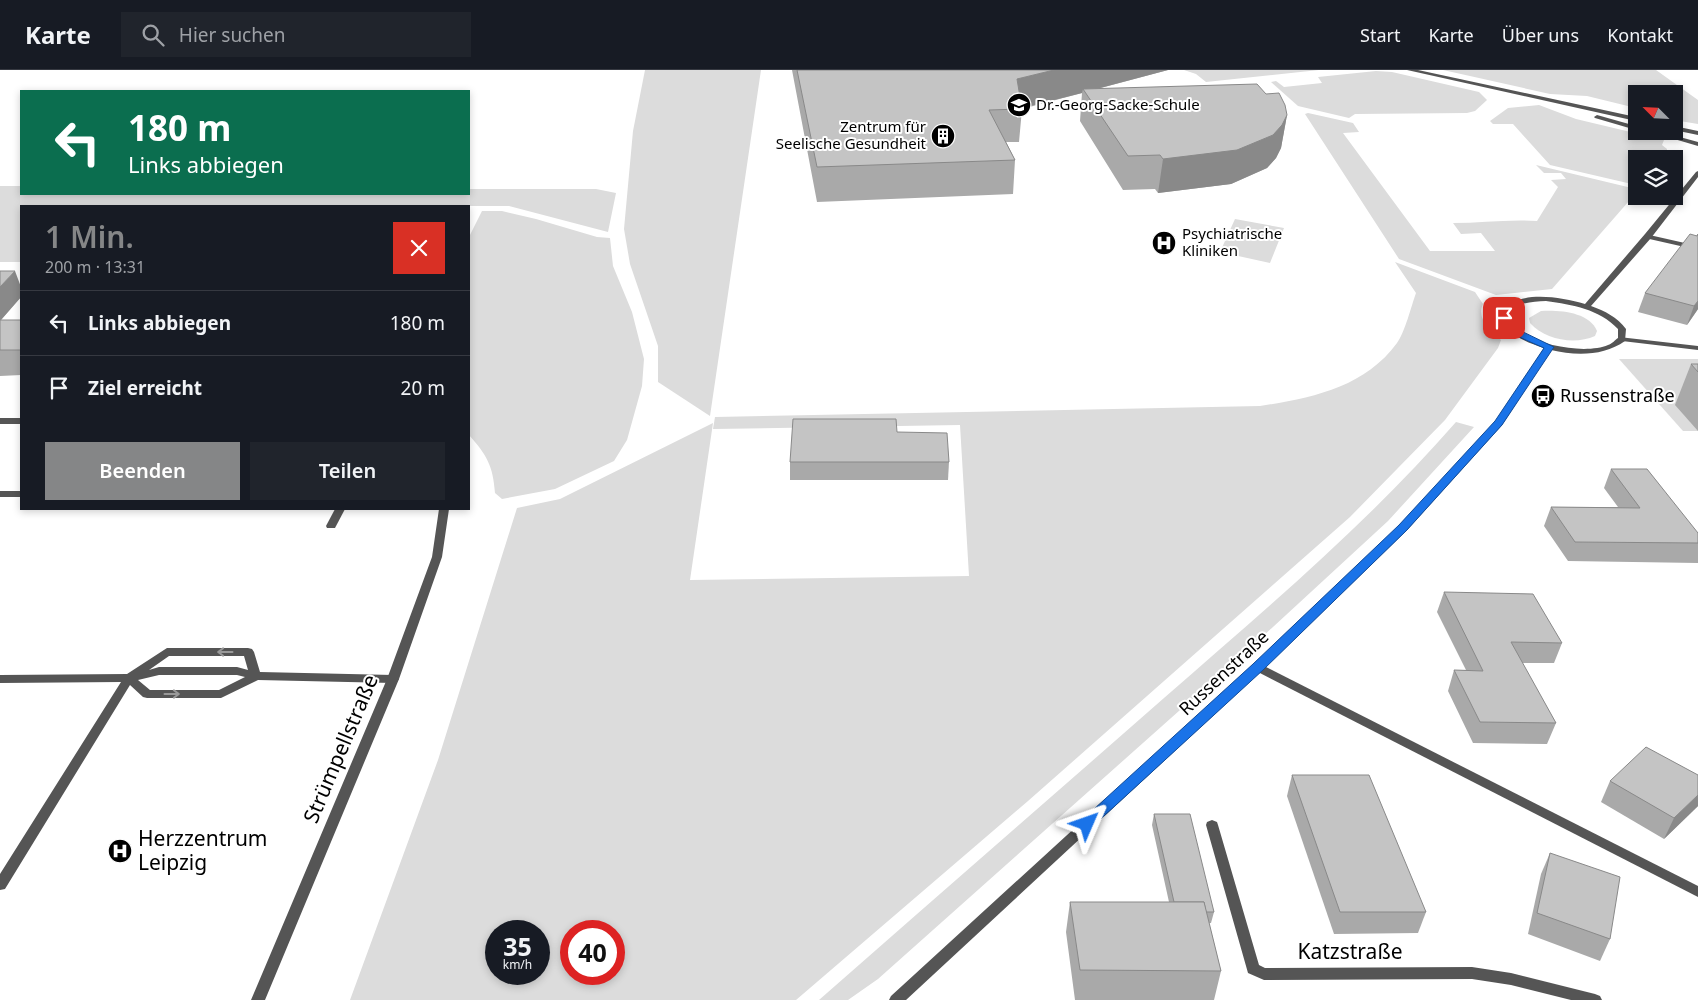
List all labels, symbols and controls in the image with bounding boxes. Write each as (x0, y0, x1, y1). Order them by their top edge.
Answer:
search box (121, 12, 471, 57)
text: Karte (25, 18, 91, 51)
icon: search (139, 21, 167, 49)
text: Hier suchen (179, 22, 285, 48)
text: Start (1360, 23, 1400, 47)
text: Karte (1428, 23, 1474, 47)
text: Über uns (1502, 23, 1579, 47)
text: Kontakt (1607, 23, 1673, 47)
north arrow (1628, 85, 1682, 140)
map controls (1628, 85, 1683, 205)
school or university icon: Dr.-Georg-Sacke-Schule (1006, 92, 1032, 118)
place label: Dr.-Georg-Sacke-Schule (1036, 94, 1200, 114)
text: 180 m (128, 104, 231, 151)
icon: left (45, 110, 110, 175)
place label: Zentrum für Seelische Gesundheit (776, 116, 927, 153)
building icon: Zentrum für Seelische Gesundheit (930, 123, 956, 149)
text: Links abbiegen (128, 149, 284, 179)
button: layers (1628, 150, 1683, 205)
text: 1 Min. (45, 216, 134, 257)
button: close (393, 222, 445, 274)
place label: Psychiatrische Kliniken (1182, 223, 1282, 260)
hospital icon: Psychiatrische Kliniken (1151, 230, 1177, 256)
text: 200 m · 13:31 (45, 256, 145, 278)
pin (1483, 297, 1525, 339)
icon: arrive (1490, 304, 1518, 332)
icon: left (45, 309, 73, 337)
text: Links abbiegen (88, 310, 231, 336)
text: 180 m (390, 310, 445, 336)
icon: arrive (45, 374, 73, 402)
text: Ziel erreicht (88, 375, 202, 401)
text: 20 m (401, 375, 445, 401)
bus stop icon: Russenstraße (1530, 383, 1556, 409)
place label: Russenstraße (1560, 383, 1675, 407)
button: Beenden (45, 442, 240, 500)
button: Teilen (250, 442, 445, 500)
street label: Russenstraße (1173, 624, 1273, 720)
one-way arrow (217, 647, 233, 657)
street label: Strümpellstraße (296, 670, 384, 827)
one-way arrow (163, 689, 179, 699)
position arrow (1060, 797, 1112, 849)
place label: Herzzentrum Leipzig (138, 824, 268, 876)
hospital icon: Herzzentrum Leipzig (107, 838, 133, 864)
speed limit sign: 40 (560, 920, 625, 985)
text: 35 (503, 929, 532, 963)
street label: Katzstraße (1298, 937, 1403, 965)
text: km/h (503, 956, 532, 973)

